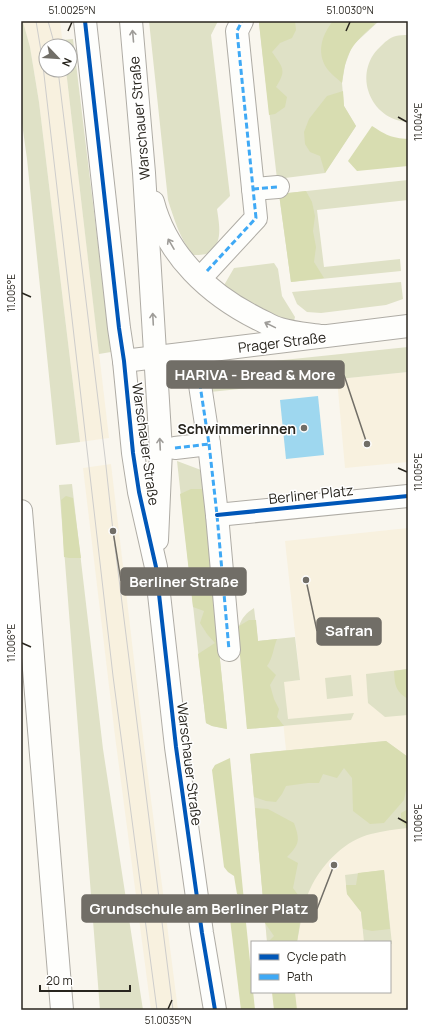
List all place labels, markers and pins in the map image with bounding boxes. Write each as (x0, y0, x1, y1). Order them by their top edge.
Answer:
callout: HARIVA - Bread & More (167, 361, 344, 388)
place label: Schwimmerinnen (177, 419, 296, 438)
marker: Schwimmerinnen (299, 423, 309, 433)
callout: Berliner Straße (121, 568, 246, 595)
callout: Safran (317, 618, 381, 645)
callout: Grundschule am Berliner Platz (82, 895, 317, 922)

